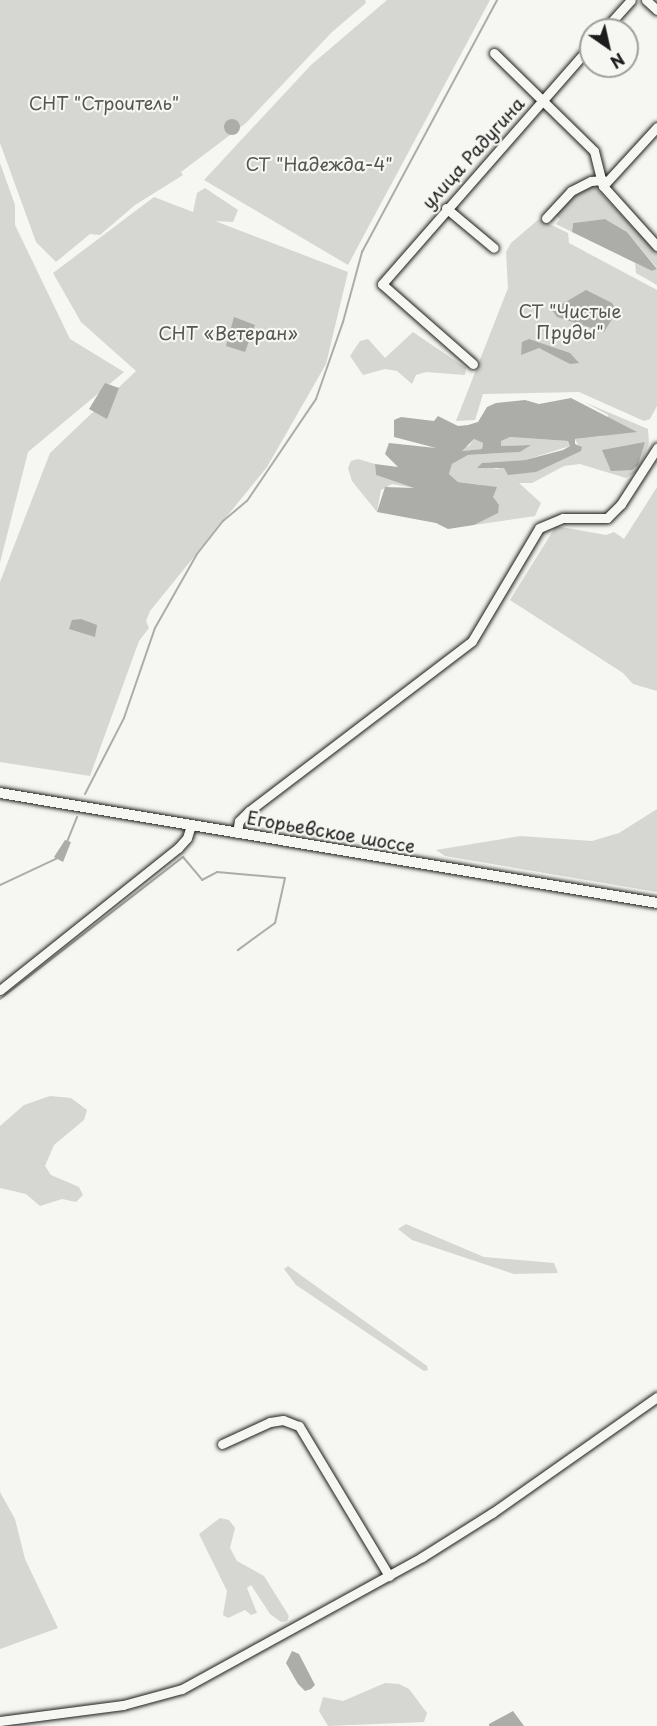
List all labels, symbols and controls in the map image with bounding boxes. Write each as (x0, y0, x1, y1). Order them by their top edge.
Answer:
north arrow (579, 18, 639, 78)
text: N (606, 48, 630, 75)
park label: СНТ "Строитель" (29, 92, 179, 114)
street label: улица Радугина (417, 93, 529, 213)
park label: СТ "Надежда-4" (245, 153, 393, 175)
park label: СТ "Чистые Пруды" (518, 301, 622, 344)
park label: СНТ «Ветеран» (158, 322, 298, 344)
street label: Егорьевское шоссе (245, 807, 417, 857)

